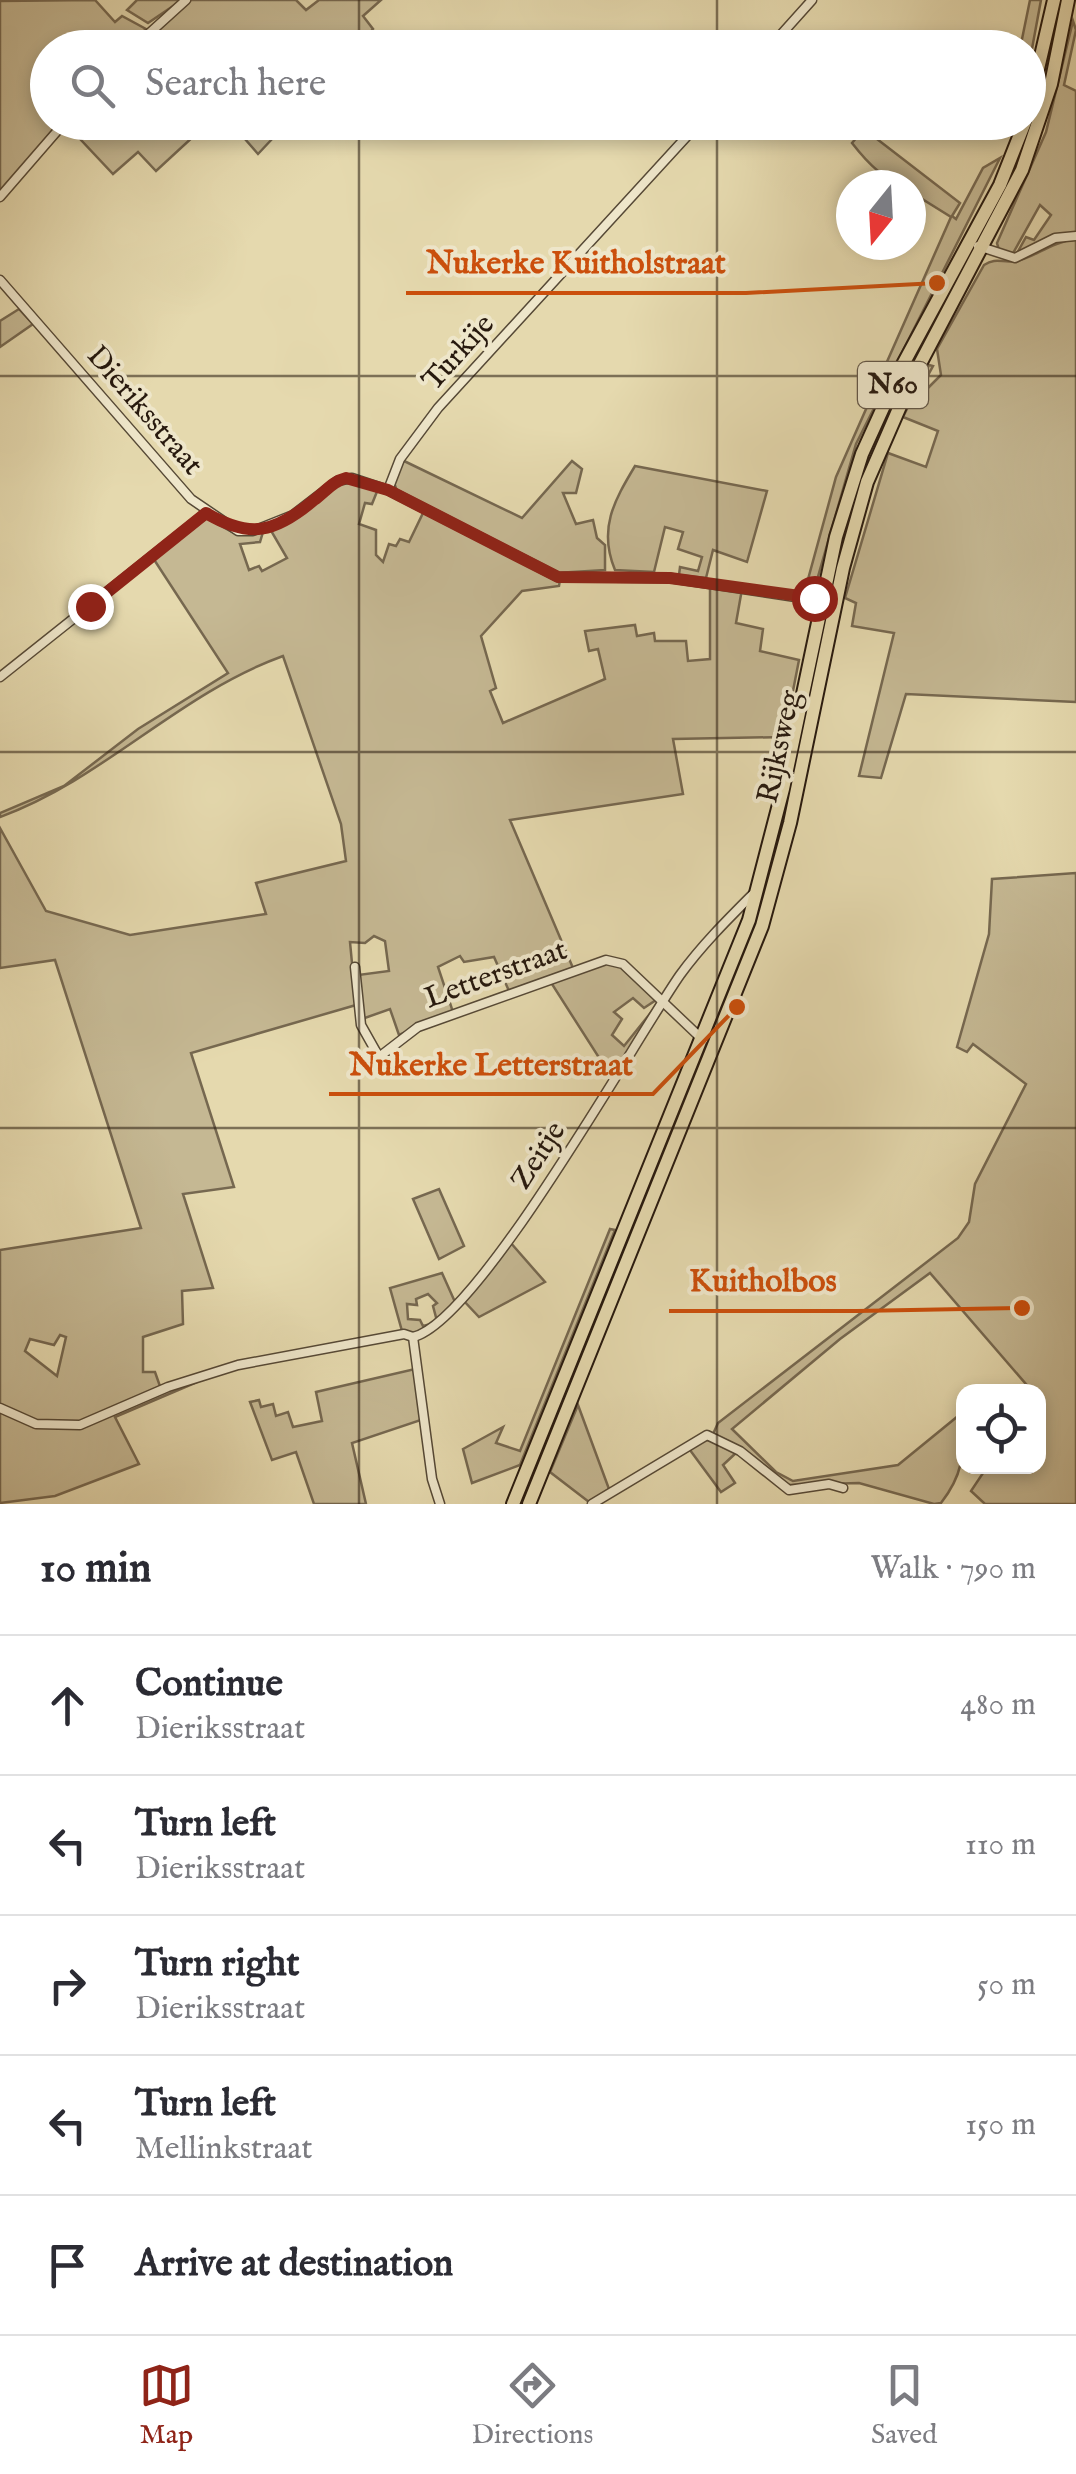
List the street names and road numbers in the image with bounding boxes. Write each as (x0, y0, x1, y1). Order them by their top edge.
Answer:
street label: Turkije (415, 307, 503, 399)
street label: Dieriksstraat (77, 338, 211, 484)
road number: N60 (858, 362, 928, 408)
street label: Rijksweg (750, 687, 811, 807)
street label: Letterstraat (420, 932, 572, 1018)
street label: Zeitje (503, 1115, 575, 1197)

